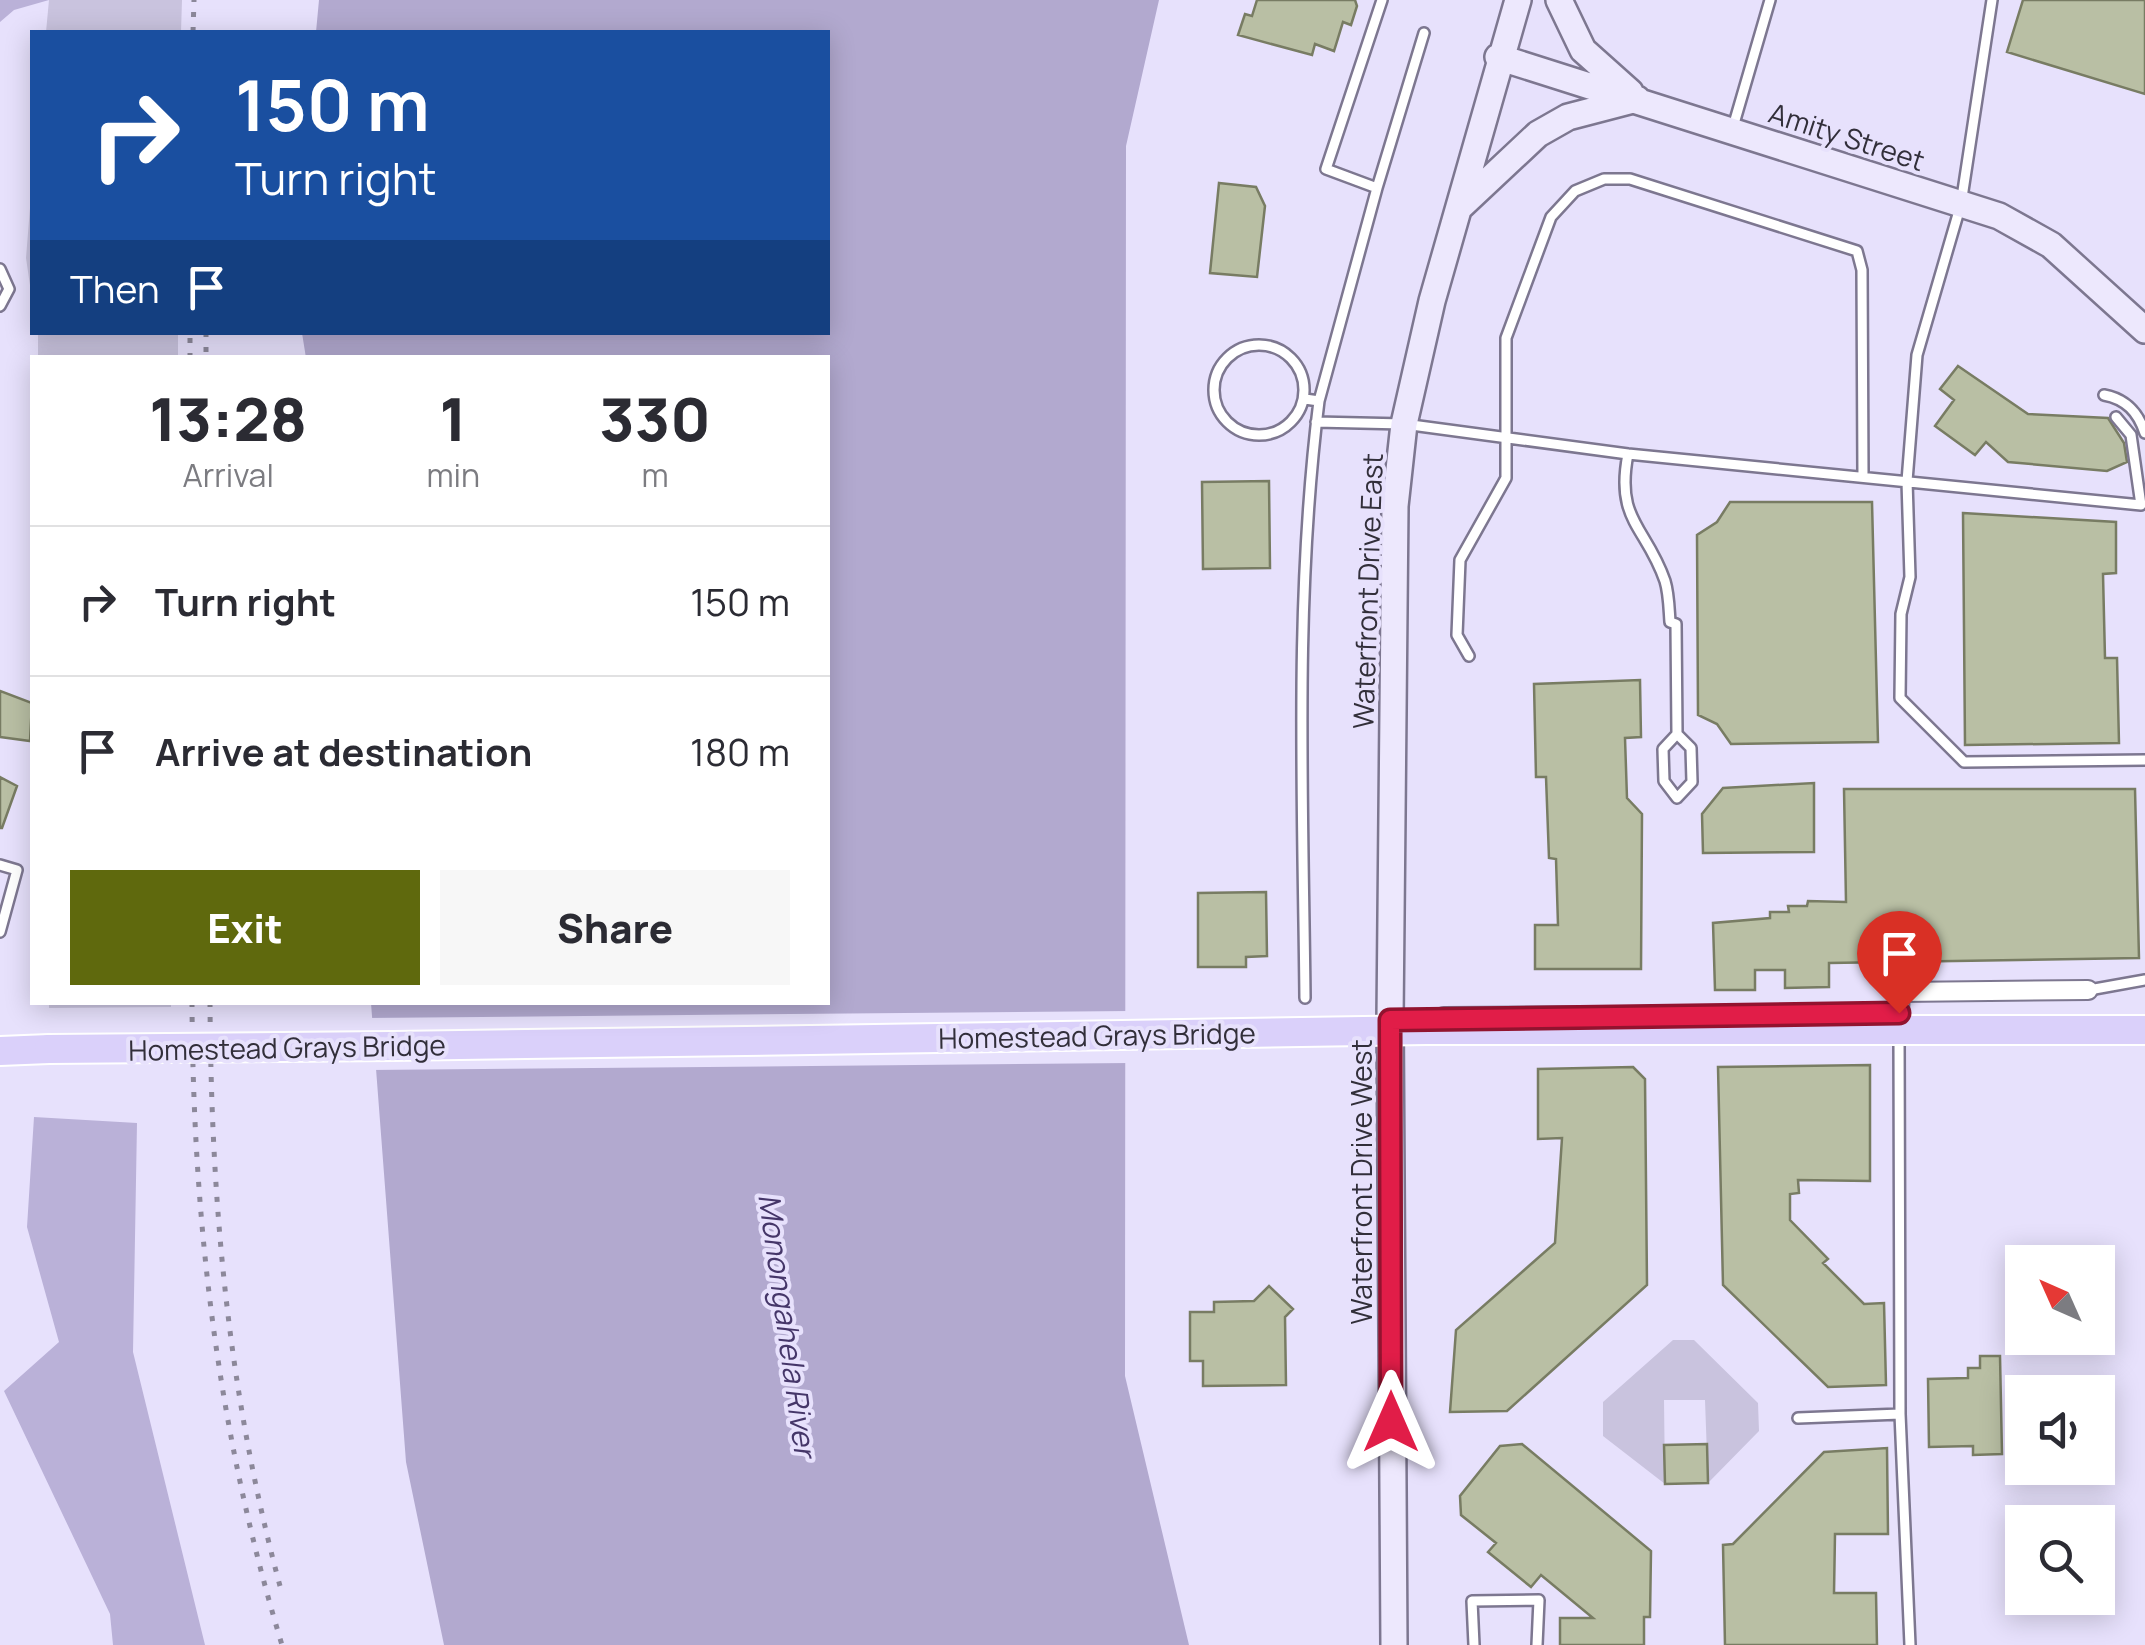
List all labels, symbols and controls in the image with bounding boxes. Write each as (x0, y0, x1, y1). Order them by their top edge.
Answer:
text: 150 m (235, 56, 430, 152)
icon: right (70, 70, 200, 200)
street label: Amity Street (1764, 93, 1930, 179)
text: Turn right (235, 147, 436, 209)
icon: arrive (179, 260, 234, 315)
text: Then (70, 262, 159, 314)
text: 13:28 (149, 377, 307, 459)
text: 1 (440, 377, 467, 459)
text: 330 (599, 377, 711, 459)
street label: Waterfront Drive East (1343, 452, 1391, 730)
text: Arrival (183, 453, 274, 497)
text: min (426, 453, 480, 497)
text: m (641, 453, 669, 497)
icon: right (70, 574, 125, 629)
text: Turn right (155, 575, 336, 627)
text: 150 m (690, 575, 790, 627)
icon: arrive (70, 724, 125, 779)
text: Arrive at destination (155, 725, 532, 777)
text: 180 m (690, 725, 790, 777)
button: Exit (70, 870, 420, 985)
button: Share (440, 870, 790, 985)
pin (1857, 911, 1942, 1014)
icon: arrive (1872, 926, 1927, 981)
street label: Homestead Grays Bridge (938, 1013, 1256, 1057)
street label: Homestead Grays Bridge (128, 1025, 446, 1069)
street label: Waterfront Drive West (1342, 1039, 1380, 1325)
water label: Monongahela River (749, 1191, 827, 1463)
north arrow (2005, 1245, 2115, 1355)
map controls (2005, 1245, 2115, 1615)
position arrow (1339, 1370, 1443, 1474)
button: sound (2005, 1375, 2115, 1485)
button: search (2005, 1505, 2115, 1615)

